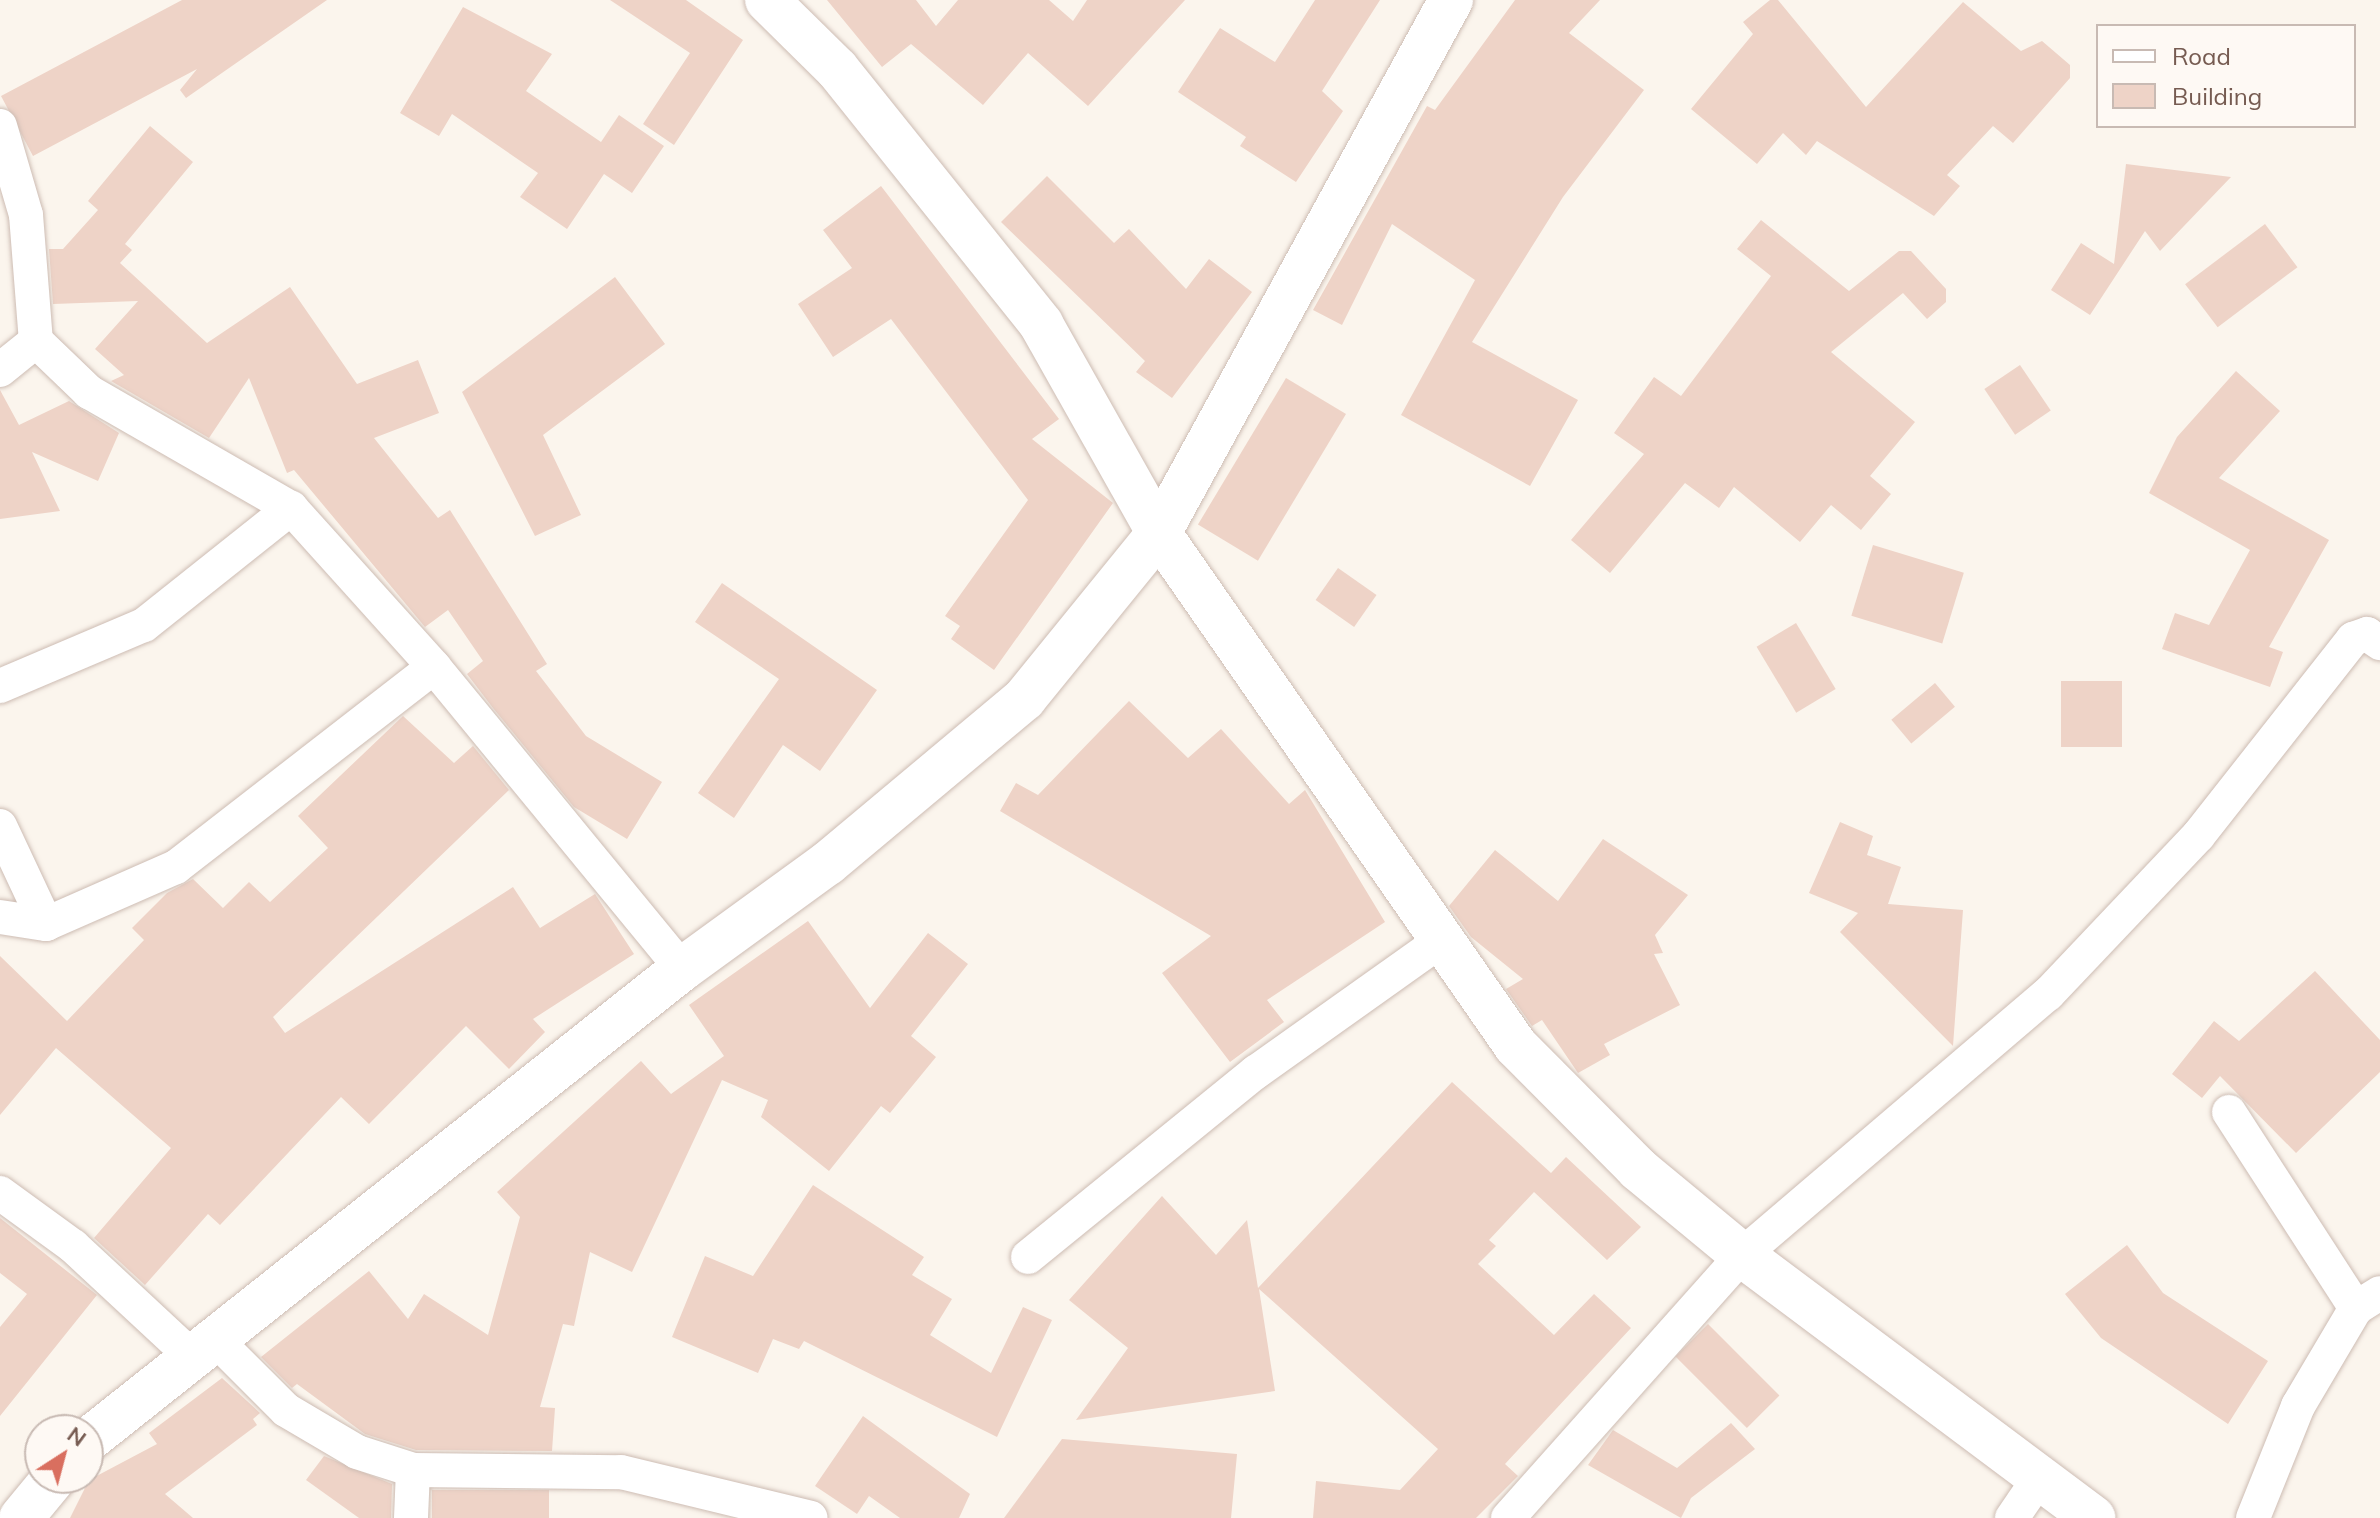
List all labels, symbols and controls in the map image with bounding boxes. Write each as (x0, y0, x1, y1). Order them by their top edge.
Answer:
legend (2096, 24, 2356, 128)
text: Road (2172, 41, 2231, 71)
text: Building (2172, 81, 2262, 111)
north arrow (24, 1414, 104, 1494)
text: N (62, 1420, 92, 1452)

